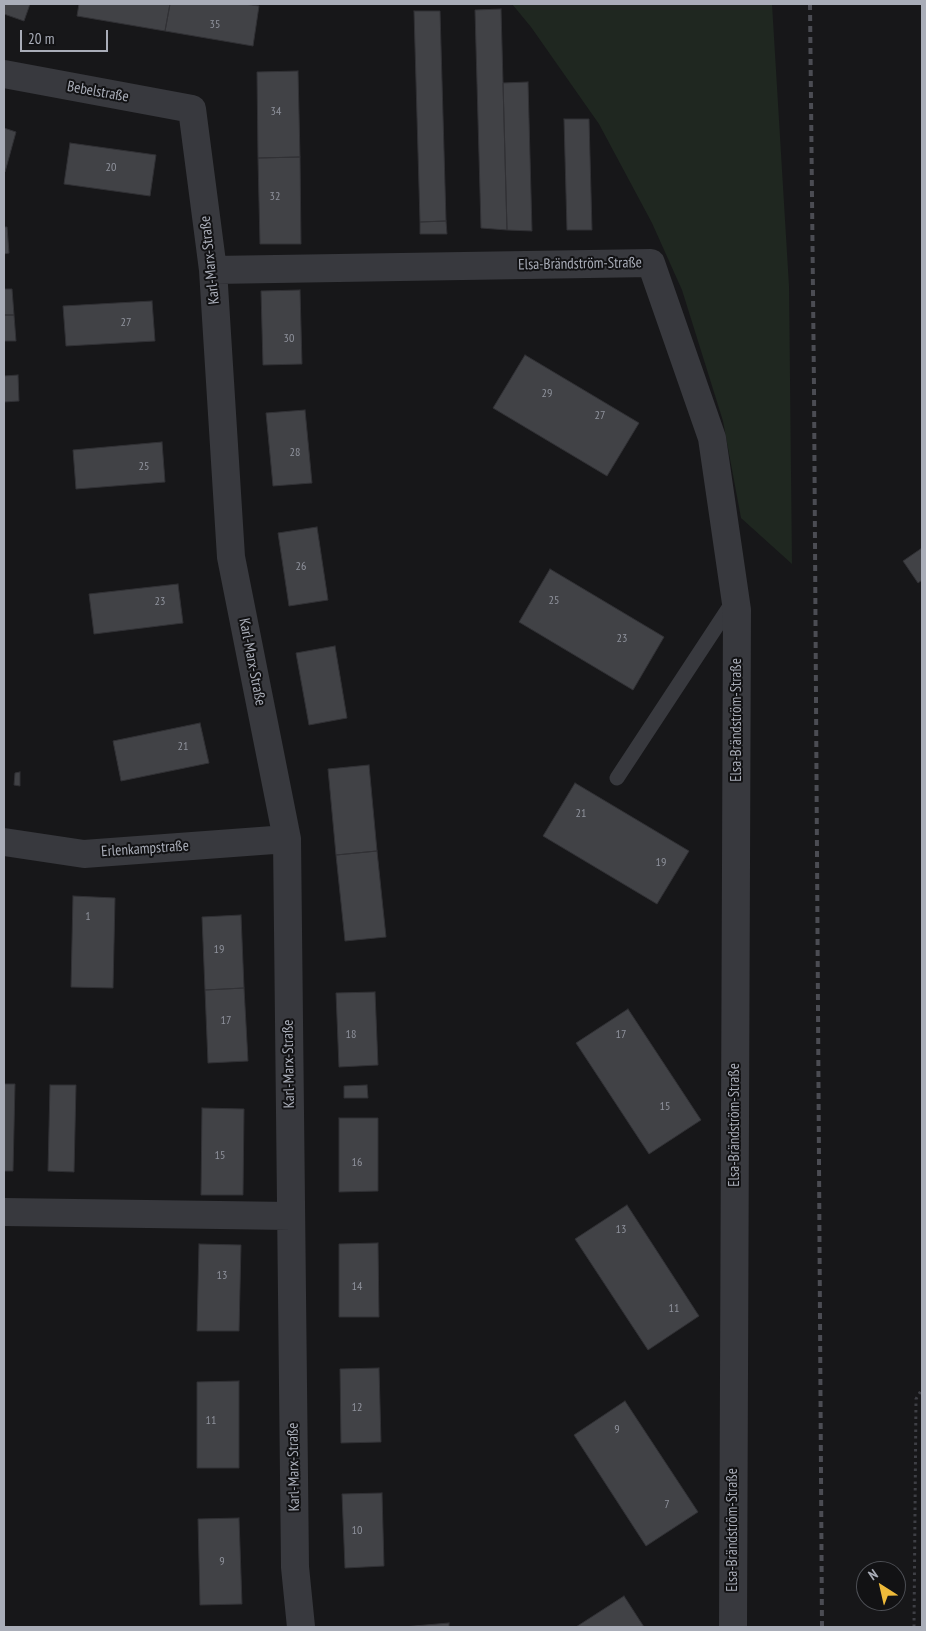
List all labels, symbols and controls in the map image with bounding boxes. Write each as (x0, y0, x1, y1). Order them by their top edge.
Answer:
house number: 35 (210, 18, 220, 32)
scale bar (22, 20, 110, 52)
text: 20 m (28, 29, 54, 48)
street label: Bebelstraße (66, 78, 130, 106)
house number: 34 (271, 105, 281, 119)
house number: 20 (106, 161, 116, 175)
house number: 32 (270, 190, 280, 204)
street label: Karl-Marx-Straße (196, 215, 224, 305)
street label: Elsa-Brändström-Straße (518, 254, 642, 274)
house number: 27 (121, 316, 131, 330)
house number: 30 (284, 332, 294, 346)
house number: 29 (542, 387, 552, 401)
house number: 27 (595, 409, 605, 423)
house number: 28 (290, 446, 300, 460)
house number: 25 (139, 460, 149, 474)
house number: 26 (296, 560, 306, 574)
house number: 25 (549, 594, 559, 608)
house number: 23 (155, 595, 165, 609)
street label: Karl-Marx-Straße (235, 617, 269, 707)
house number: 23 (617, 632, 627, 646)
street label: Elsa-Brändström-Straße (728, 658, 746, 782)
house number: 21 (178, 740, 188, 754)
house number: 21 (576, 807, 586, 821)
street label: Erlenkampstraße (101, 837, 189, 861)
house number: 19 (656, 856, 666, 870)
house number: 1 (85, 910, 91, 924)
house number: 19 (214, 943, 224, 957)
house number: 17 (221, 1014, 231, 1028)
street label: Karl-Marx-Straße (279, 1019, 299, 1109)
house number: 18 (346, 1028, 356, 1042)
house number: 17 (616, 1028, 626, 1042)
street label: Elsa-Brändström-Straße (726, 1063, 744, 1187)
house number: 15 (660, 1100, 670, 1114)
house number: 15 (215, 1149, 225, 1163)
house number: 16 (352, 1156, 362, 1170)
house number: 13 (616, 1223, 626, 1237)
house number: 13 (217, 1269, 227, 1283)
house number: 14 (352, 1280, 362, 1294)
house number: 11 (669, 1302, 679, 1316)
house number: 12 (352, 1401, 362, 1415)
house number: 11 (206, 1414, 216, 1428)
street label: Karl-Marx-Straße (284, 1422, 304, 1512)
house number: 9 (614, 1423, 620, 1437)
street label: Elsa-Brändström-Straße (724, 1468, 742, 1592)
house number: 7 (664, 1498, 670, 1512)
house number: 10 (352, 1524, 362, 1538)
house number: 9 (219, 1555, 225, 1569)
north arrow (856, 1561, 906, 1611)
text: N (865, 1565, 881, 1584)

